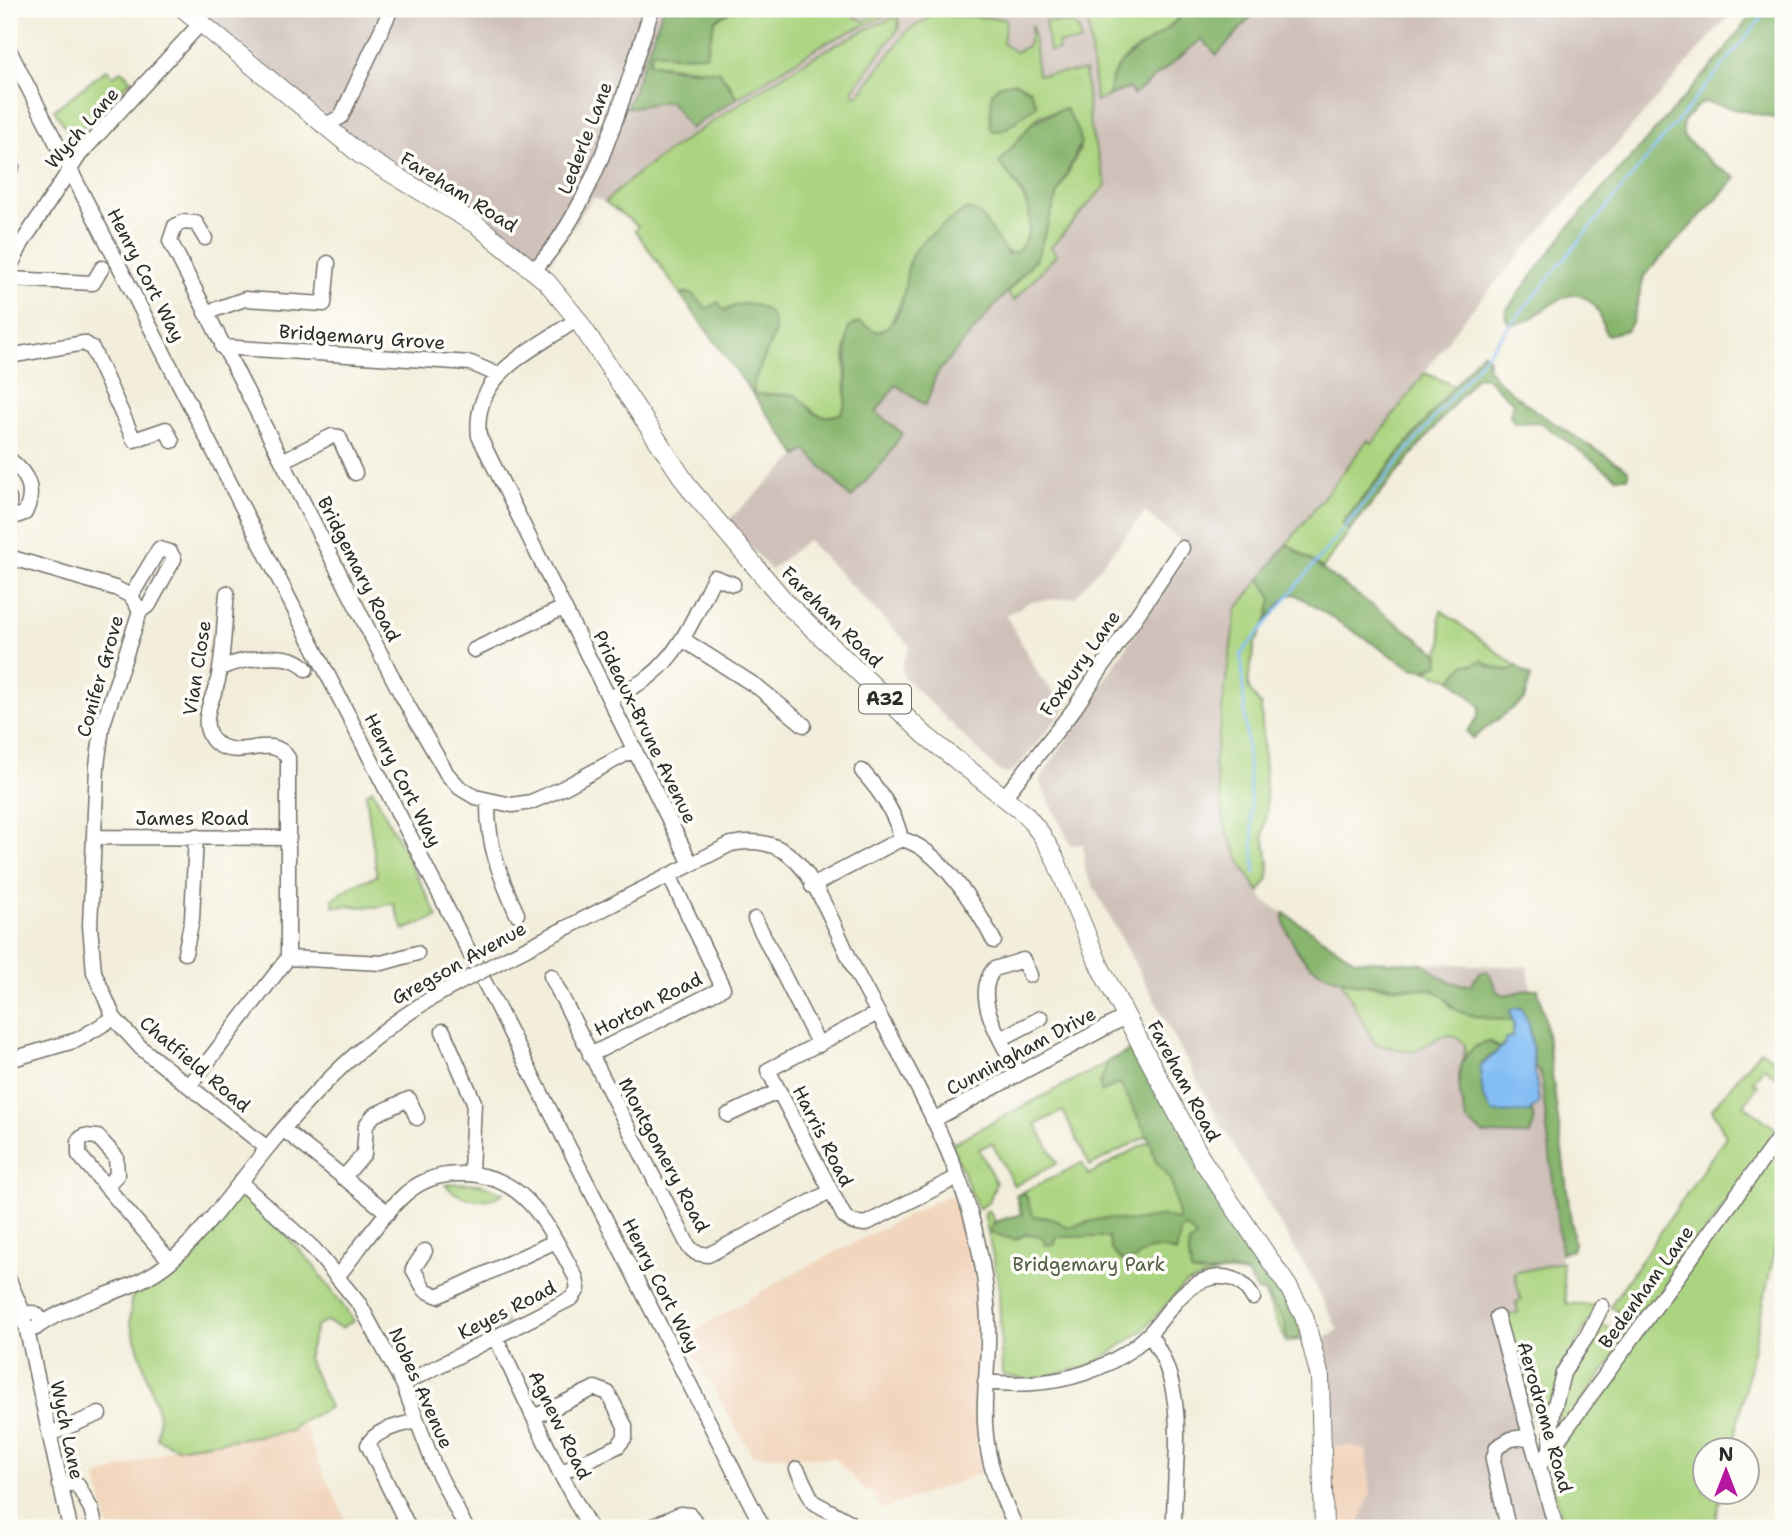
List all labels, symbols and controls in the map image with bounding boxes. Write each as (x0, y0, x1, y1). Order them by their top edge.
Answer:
street label: Lederle Lane (552, 78, 618, 198)
street label: Wych Lane (40, 82, 124, 174)
street label: Fareham Road (396, 146, 522, 238)
street label: Henry Cort Way (101, 204, 191, 346)
street label: Bridgemary Grove (278, 319, 446, 355)
street label: Bridgemary Road (312, 492, 406, 646)
street label: Fareham Road (776, 561, 888, 673)
street label: Foxbury Lane (1034, 605, 1126, 721)
street label: Conifer Grove (71, 612, 129, 740)
street label: Vian Close (177, 619, 217, 717)
street label: Prideaux-Brune Avenue (587, 626, 703, 828)
road number: A32 (859, 684, 911, 714)
street label: Henry Cort Way (358, 709, 448, 851)
street label: James Road (135, 806, 249, 831)
street label: Gregson Avenue (387, 916, 531, 1010)
street label: Horton Road (590, 966, 706, 1042)
street label: Cunningham Drive (942, 1001, 1100, 1101)
street label: Chatfield Road (134, 1010, 256, 1118)
street label: Fareham Road (1142, 1016, 1226, 1146)
street label: Montgomery Road (613, 1073, 715, 1237)
street label: Harris Road (787, 1081, 859, 1191)
street label: Henry Cort Way (616, 1214, 706, 1356)
street label: Bedenham Lane (1593, 1220, 1699, 1354)
park label: Bridgemary Park (1012, 1252, 1166, 1277)
street label: Keyes Road (454, 1275, 560, 1345)
street label: Nobes Avenue (383, 1323, 459, 1453)
street label: Aerodrome Road (1511, 1338, 1579, 1496)
street label: Agnew Road (523, 1366, 597, 1484)
street label: Wych Lane (44, 1378, 90, 1482)
north arrow (1690, 1436, 1760, 1506)
text: N (1718, 1442, 1734, 1467)

